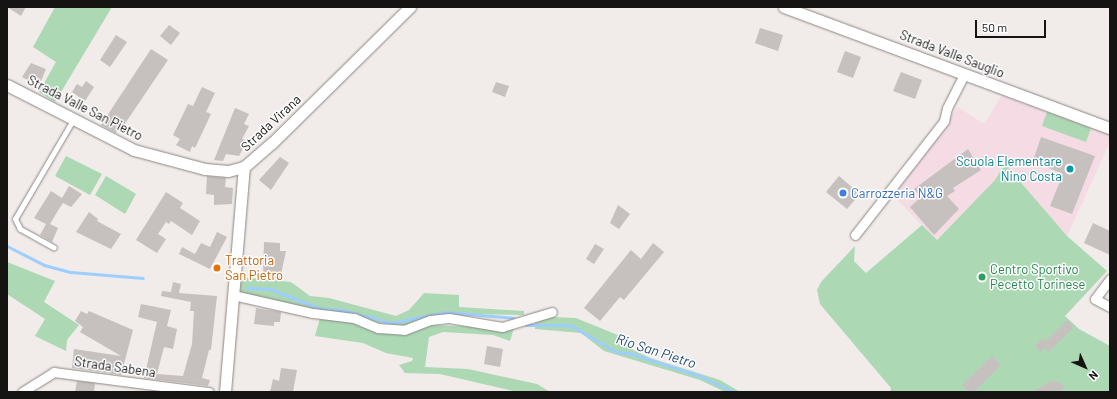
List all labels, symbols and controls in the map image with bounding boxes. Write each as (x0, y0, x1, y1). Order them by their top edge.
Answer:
scale bar (977, 12, 1048, 38)
text: 50 m (982, 20, 1007, 34)
street label: Strada Valle Sauglio (898, 27, 1006, 81)
street label: Strada Valle San Pietro (25, 72, 145, 144)
street label: Strada Virana (238, 91, 304, 155)
place label: Scuola Elementare Nino Costa (956, 154, 1062, 185)
marker: Scuola Elementare Nino Costa (1065, 164, 1075, 174)
place label: Carrozzeria N&G (851, 185, 943, 201)
marker: Carrozzeria N&G (838, 188, 848, 198)
place label: Trattoria San Pietro (225, 253, 283, 284)
place label: Centro Sportivo Pecetto Torinese (990, 262, 1085, 293)
marker: Trattoria San Pietro (212, 263, 222, 273)
marker: Centro Sportivo Pecetto Torinese (977, 272, 987, 282)
water label: Rio San Pietro (614, 330, 698, 372)
north arrow (1065, 347, 1105, 387)
street label: Strada Sabena (73, 354, 157, 380)
text: N (1087, 369, 1101, 383)

